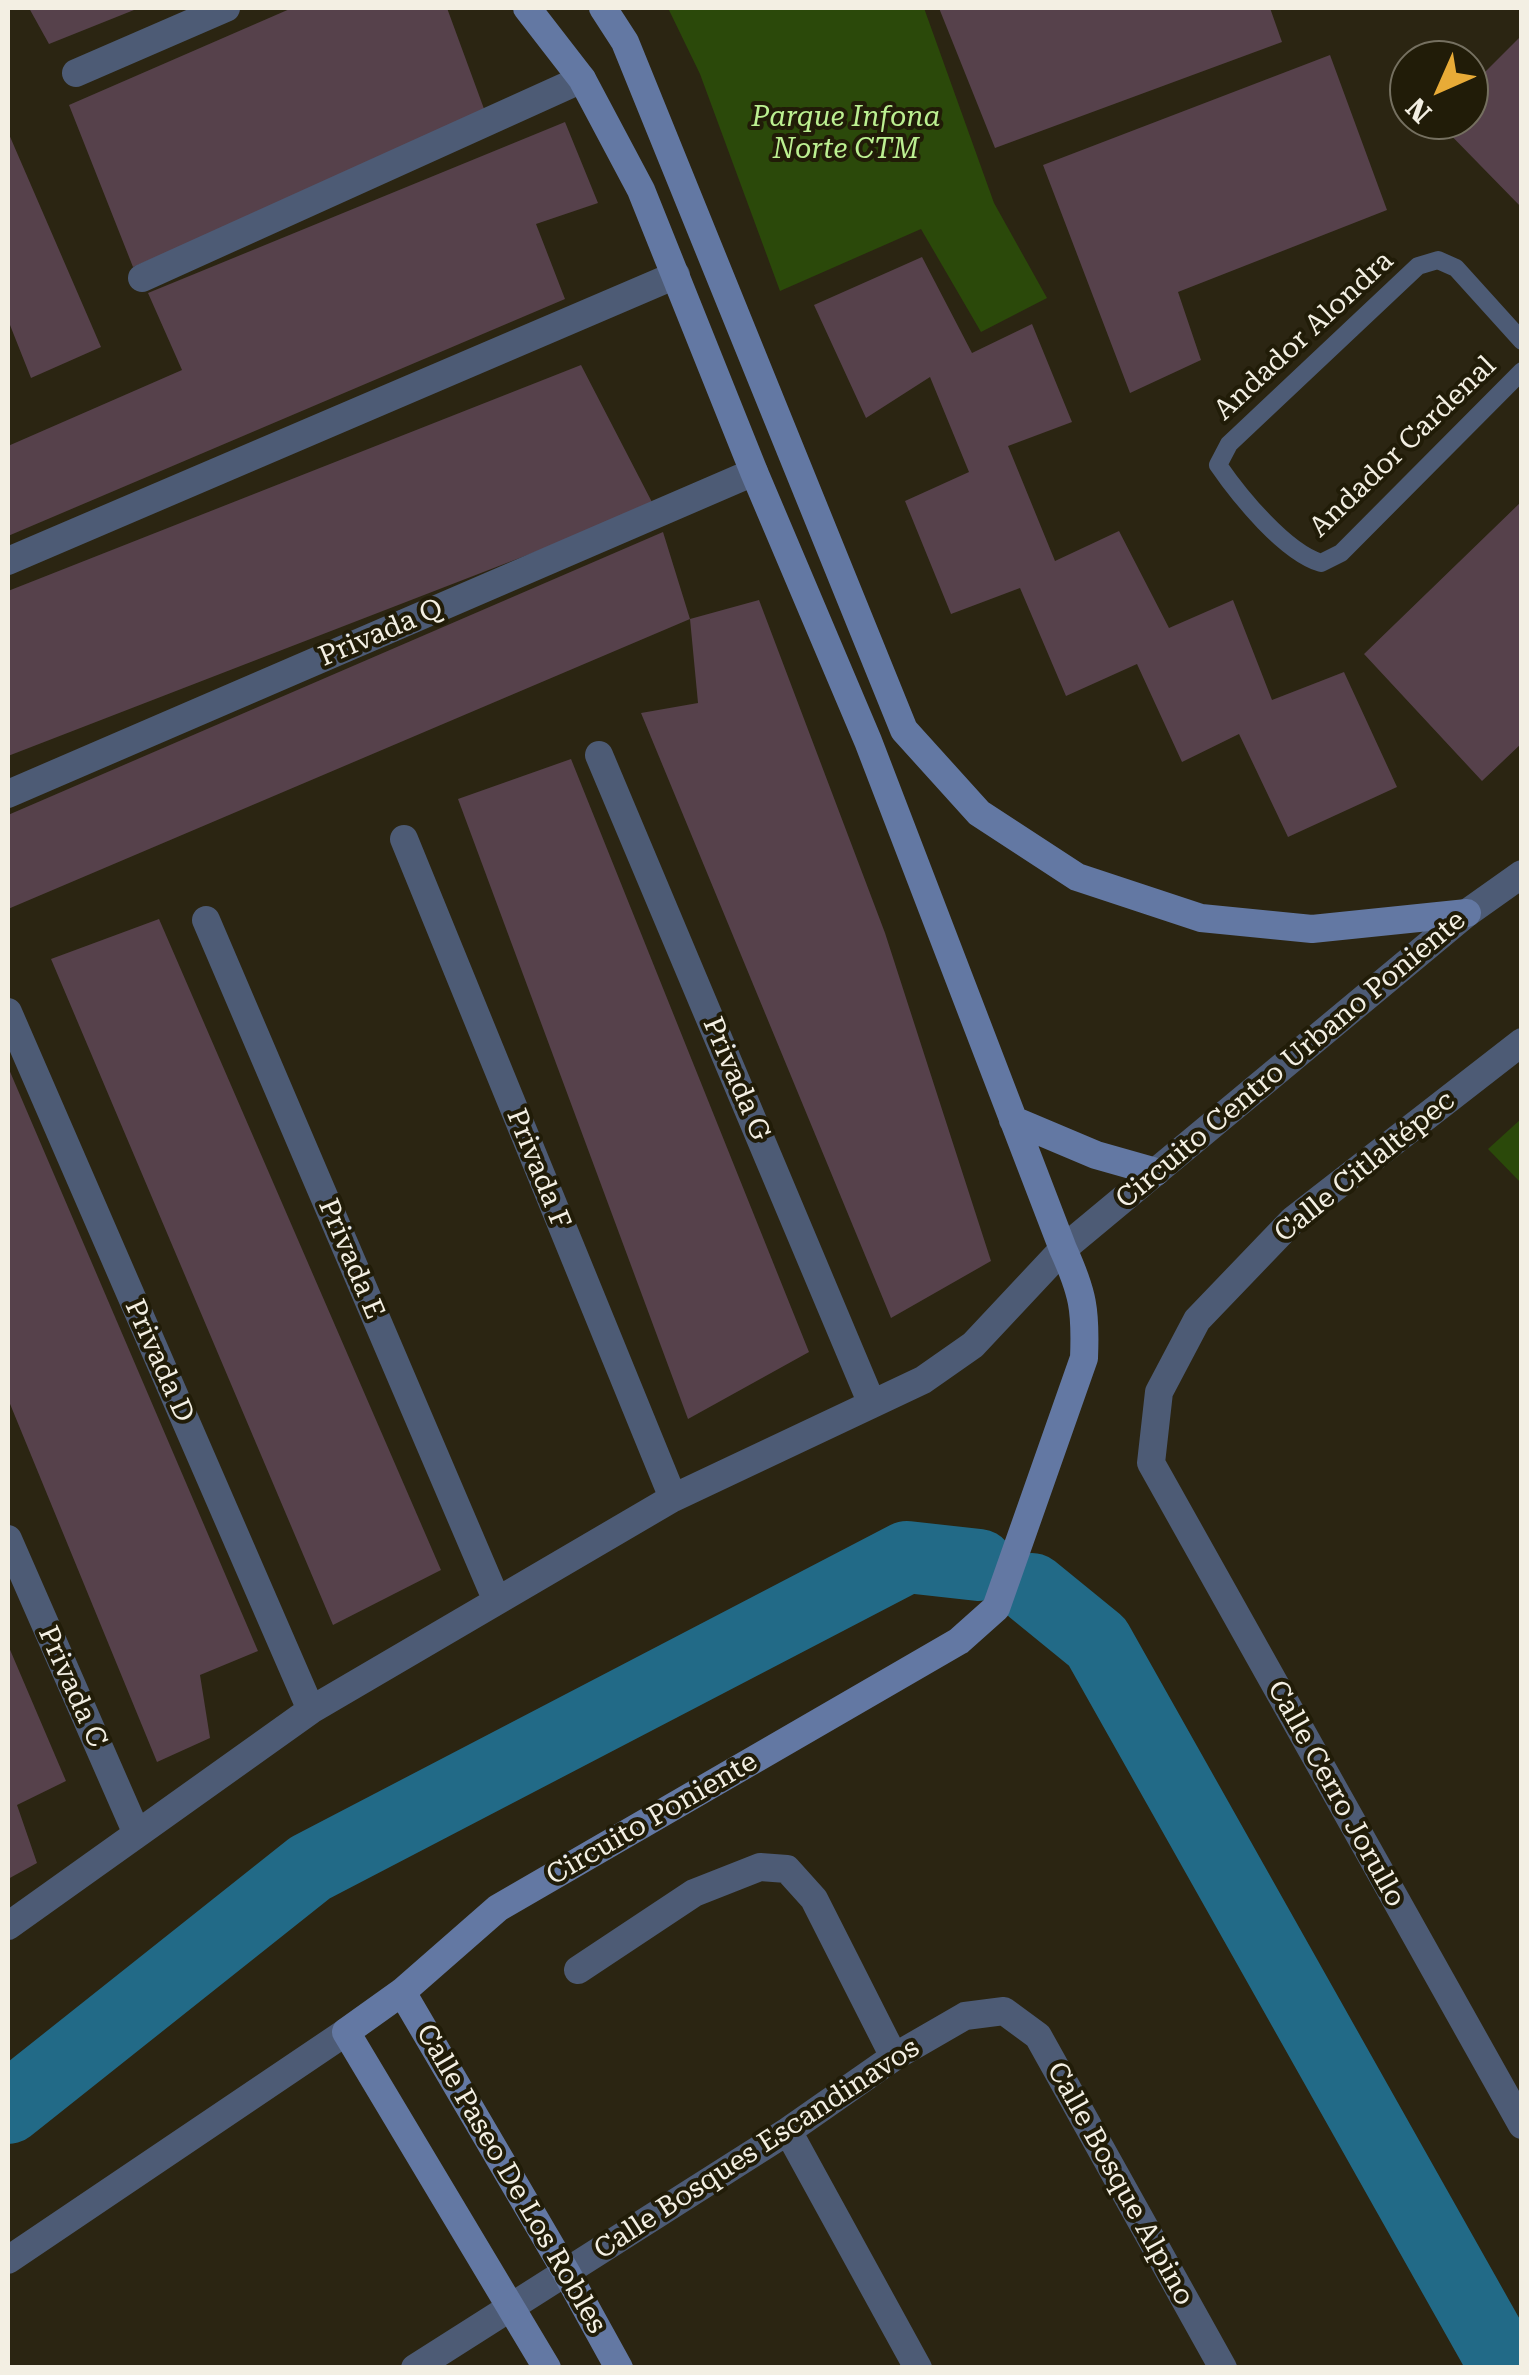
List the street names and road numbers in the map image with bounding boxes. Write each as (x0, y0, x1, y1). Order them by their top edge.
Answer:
street label: Andador Alondra (1208, 244, 1400, 428)
street label: Andador Cardenal (1303, 350, 1503, 544)
street label: Privada Q (314, 592, 448, 674)
street label: Circuito Centro Urbano Poniente (1109, 904, 1473, 1216)
street label: Privada G (695, 1012, 777, 1146)
street label: Calle Citlaltépec (1268, 1084, 1462, 1250)
street label: Privada F (499, 1104, 577, 1234)
street label: Privada E (311, 1194, 391, 1324)
street label: Privada D (117, 1294, 201, 1428)
street label: Privada C (30, 1621, 114, 1753)
street label: Calle Cerro Jorullo (1260, 1675, 1412, 1913)
street label: Circuito Poniente (541, 1745, 763, 1893)
street label: Calle Paseo De Los Robles (409, 2018, 613, 2340)
street label: Calle Bosques Escandinavos (588, 2031, 926, 2267)
street label: Calle Bosque Alpino (1039, 2056, 1201, 2312)

